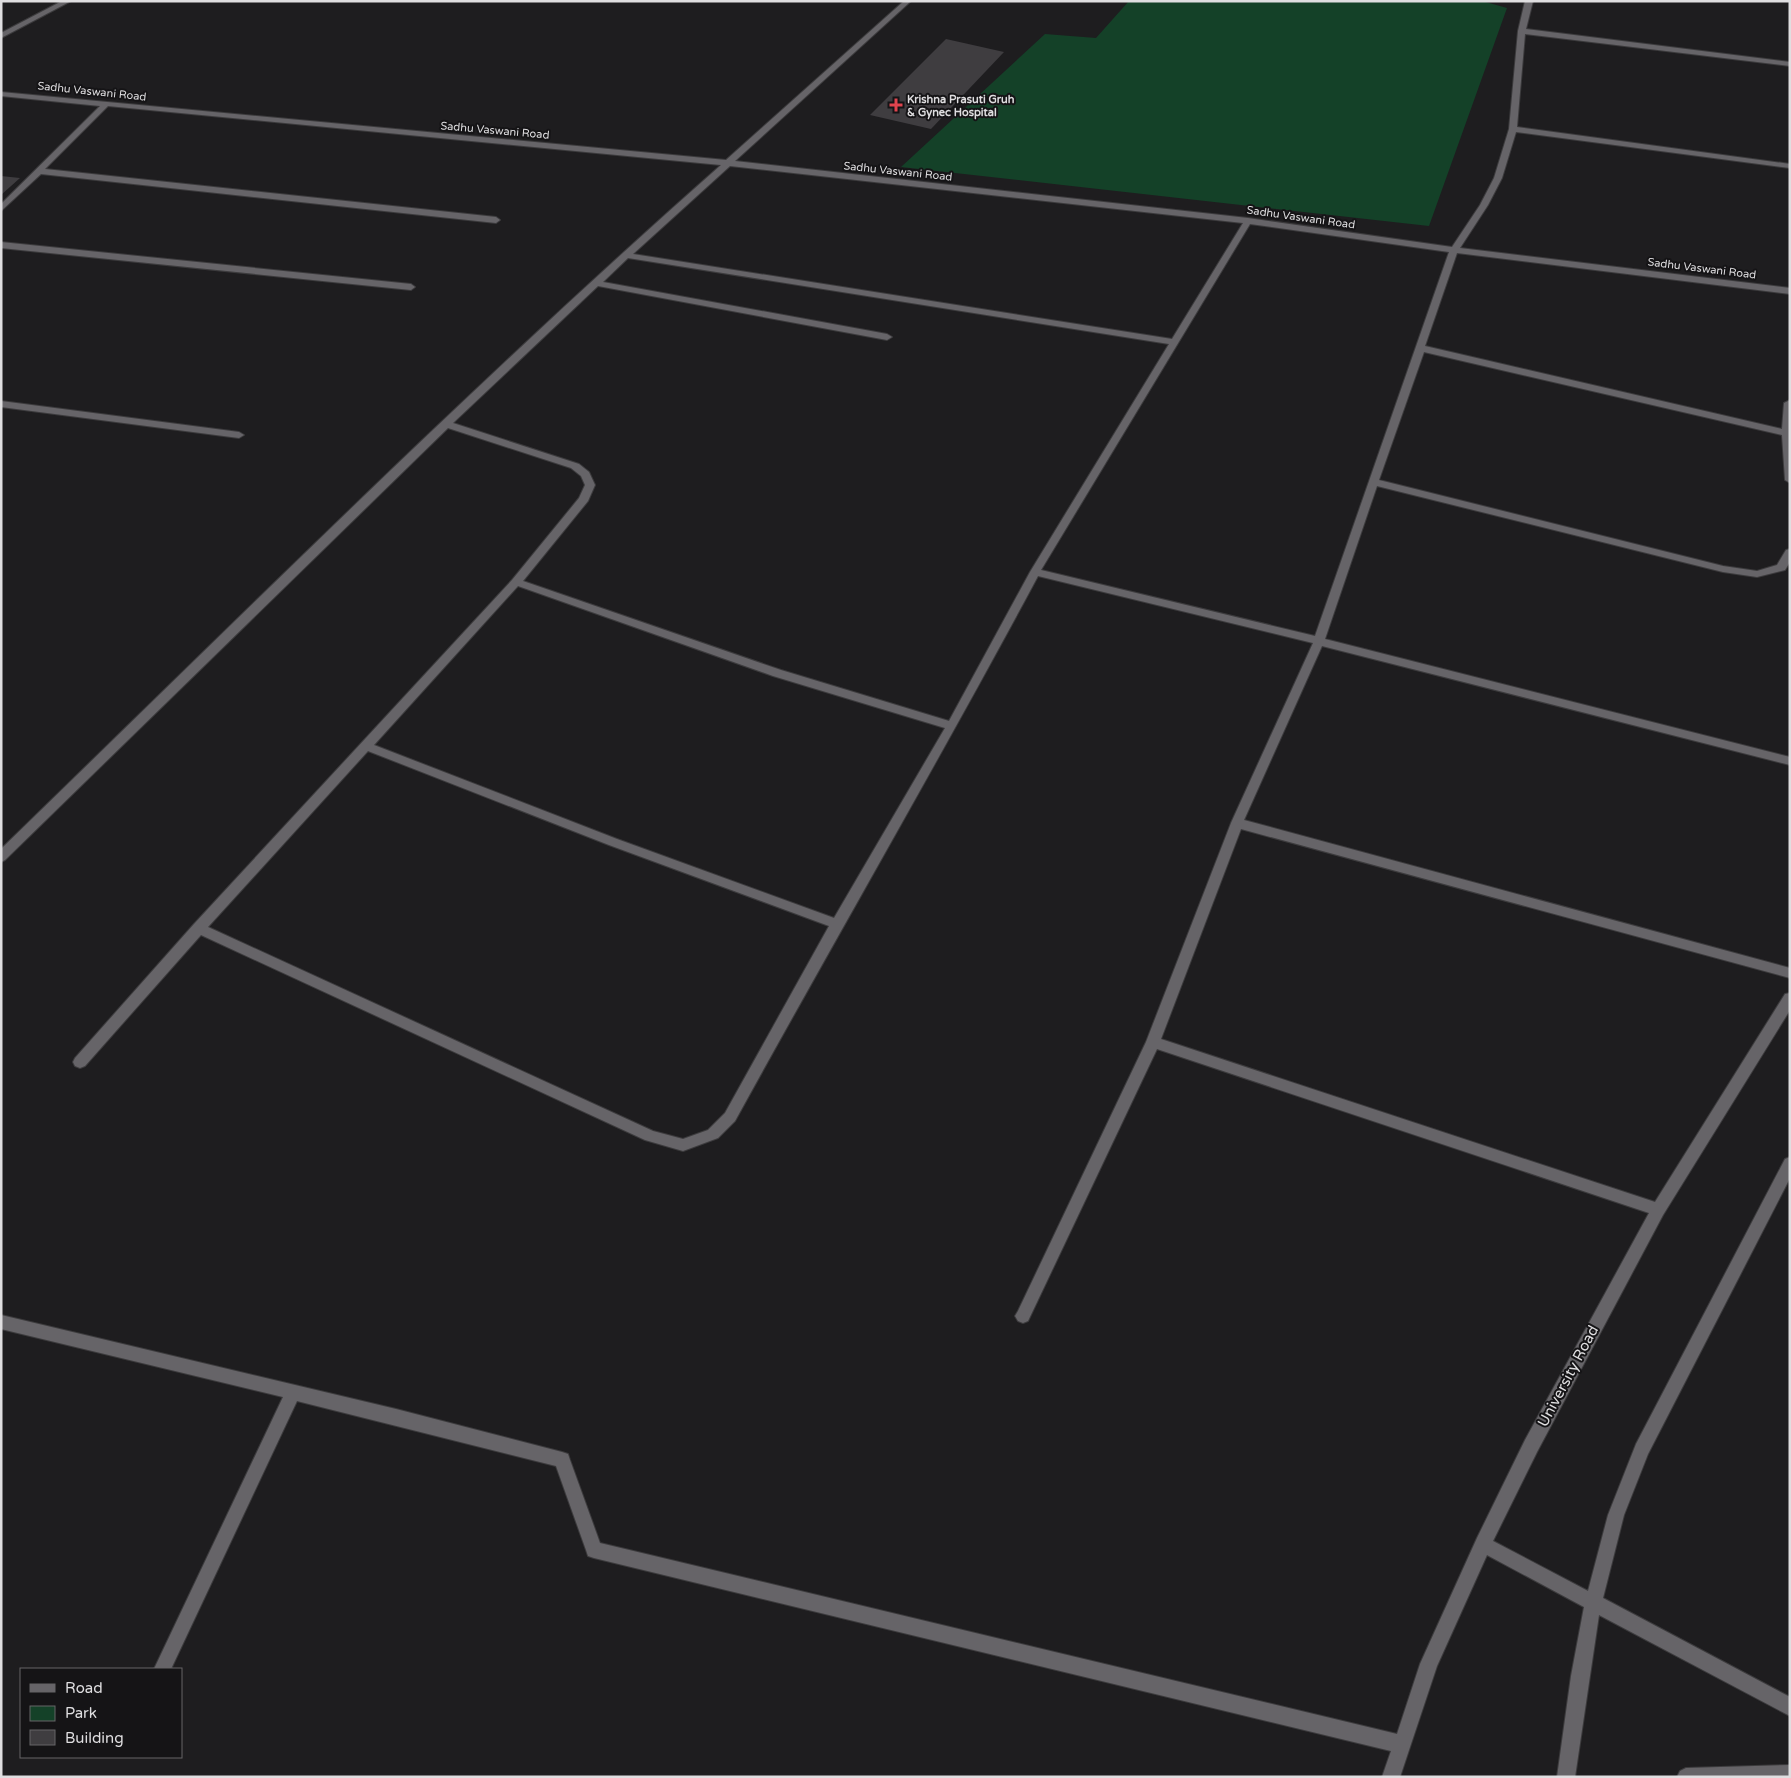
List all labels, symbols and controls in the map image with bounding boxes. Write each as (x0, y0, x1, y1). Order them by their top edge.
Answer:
street label: Sadhu Vaswani Road (37, 79, 147, 104)
place label: Krishna Prasuti Gruh & Gynec Hospital (907, 93, 1015, 120)
marker: Krishna Prasuti Gruh & Gynec Hospital (889, 98, 903, 112)
street label: Sadhu Vaswani Road (440, 119, 550, 142)
street label: Sadhu Vaswani Road (843, 159, 953, 184)
street label: Sadhu Vaswani Road (1246, 203, 1356, 232)
street label: Sadhu Vaswani Road (1647, 255, 1757, 282)
street label: University Road (1534, 1322, 1602, 1430)
legend (20, 1668, 182, 1758)
text: Road (65, 1679, 103, 1697)
text: Park (65, 1704, 97, 1722)
text: Building (65, 1729, 124, 1747)

